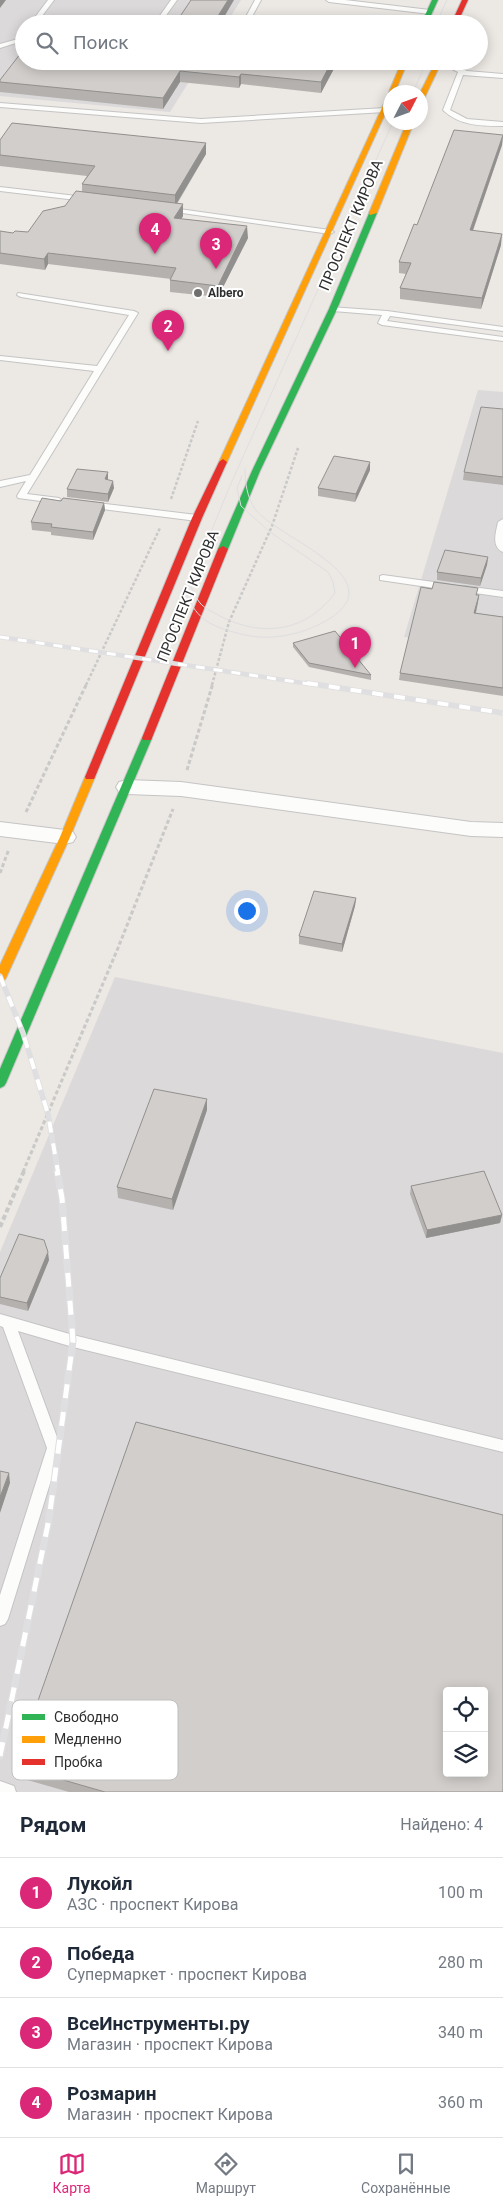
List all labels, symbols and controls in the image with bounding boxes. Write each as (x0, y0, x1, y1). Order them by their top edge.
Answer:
search box (15, 15, 488, 70)
icon: search (33, 29, 61, 57)
text: Поиск (73, 31, 129, 54)
north arrow (383, 85, 428, 130)
street label: ПРОСПЕКТ КИРОВА (315, 157, 387, 293)
pin: 4 (139, 213, 171, 254)
pin: 3 (200, 228, 232, 269)
place label: Albero (208, 286, 244, 300)
marker: Albero (192, 287, 204, 299)
pin: 2 (152, 310, 184, 351)
street label: ПРОСПЕКТ КИРОВА (153, 527, 223, 665)
pin: 1 (339, 627, 371, 668)
your location (234, 898, 260, 924)
map controls (443, 1687, 488, 1777)
button: locate (443, 1687, 488, 1732)
legend (12, 1700, 178, 1780)
text: Свободно (54, 1709, 119, 1725)
text: Медленно (54, 1731, 122, 1747)
button: layers (443, 1732, 488, 1777)
text: Пробка (54, 1754, 103, 1770)
text: Рядом (20, 1813, 86, 1837)
text: Найдено: 4 (400, 1815, 483, 1834)
text: Лукойл (67, 1872, 133, 1895)
text: 1 (31, 1883, 41, 1902)
text: 100 m (438, 1883, 483, 1902)
text: АЗС · проспект Кирова (67, 1895, 239, 1914)
text: Победа (67, 1942, 134, 1965)
text: 2 (31, 1953, 41, 1972)
text: 280 m (438, 1953, 483, 1972)
text: Супермаркет · проспект Кирова (67, 1965, 307, 1984)
text: ВсеИнструменты.ру (67, 2012, 250, 2035)
text: 3 (31, 2023, 41, 2042)
text: 340 m (438, 2023, 483, 2042)
text: Магазин · проспект Кирова (67, 2035, 273, 2054)
text: Розмарин (67, 2082, 156, 2105)
text: 4 (31, 2093, 41, 2112)
text: 360 m (438, 2093, 483, 2112)
text: Магазин · проспект Кирова (67, 2105, 273, 2124)
tab: Карта (53, 2150, 91, 2196)
tab: Маршрут (196, 2150, 256, 2196)
tab: Сохранённые (361, 2150, 450, 2196)

